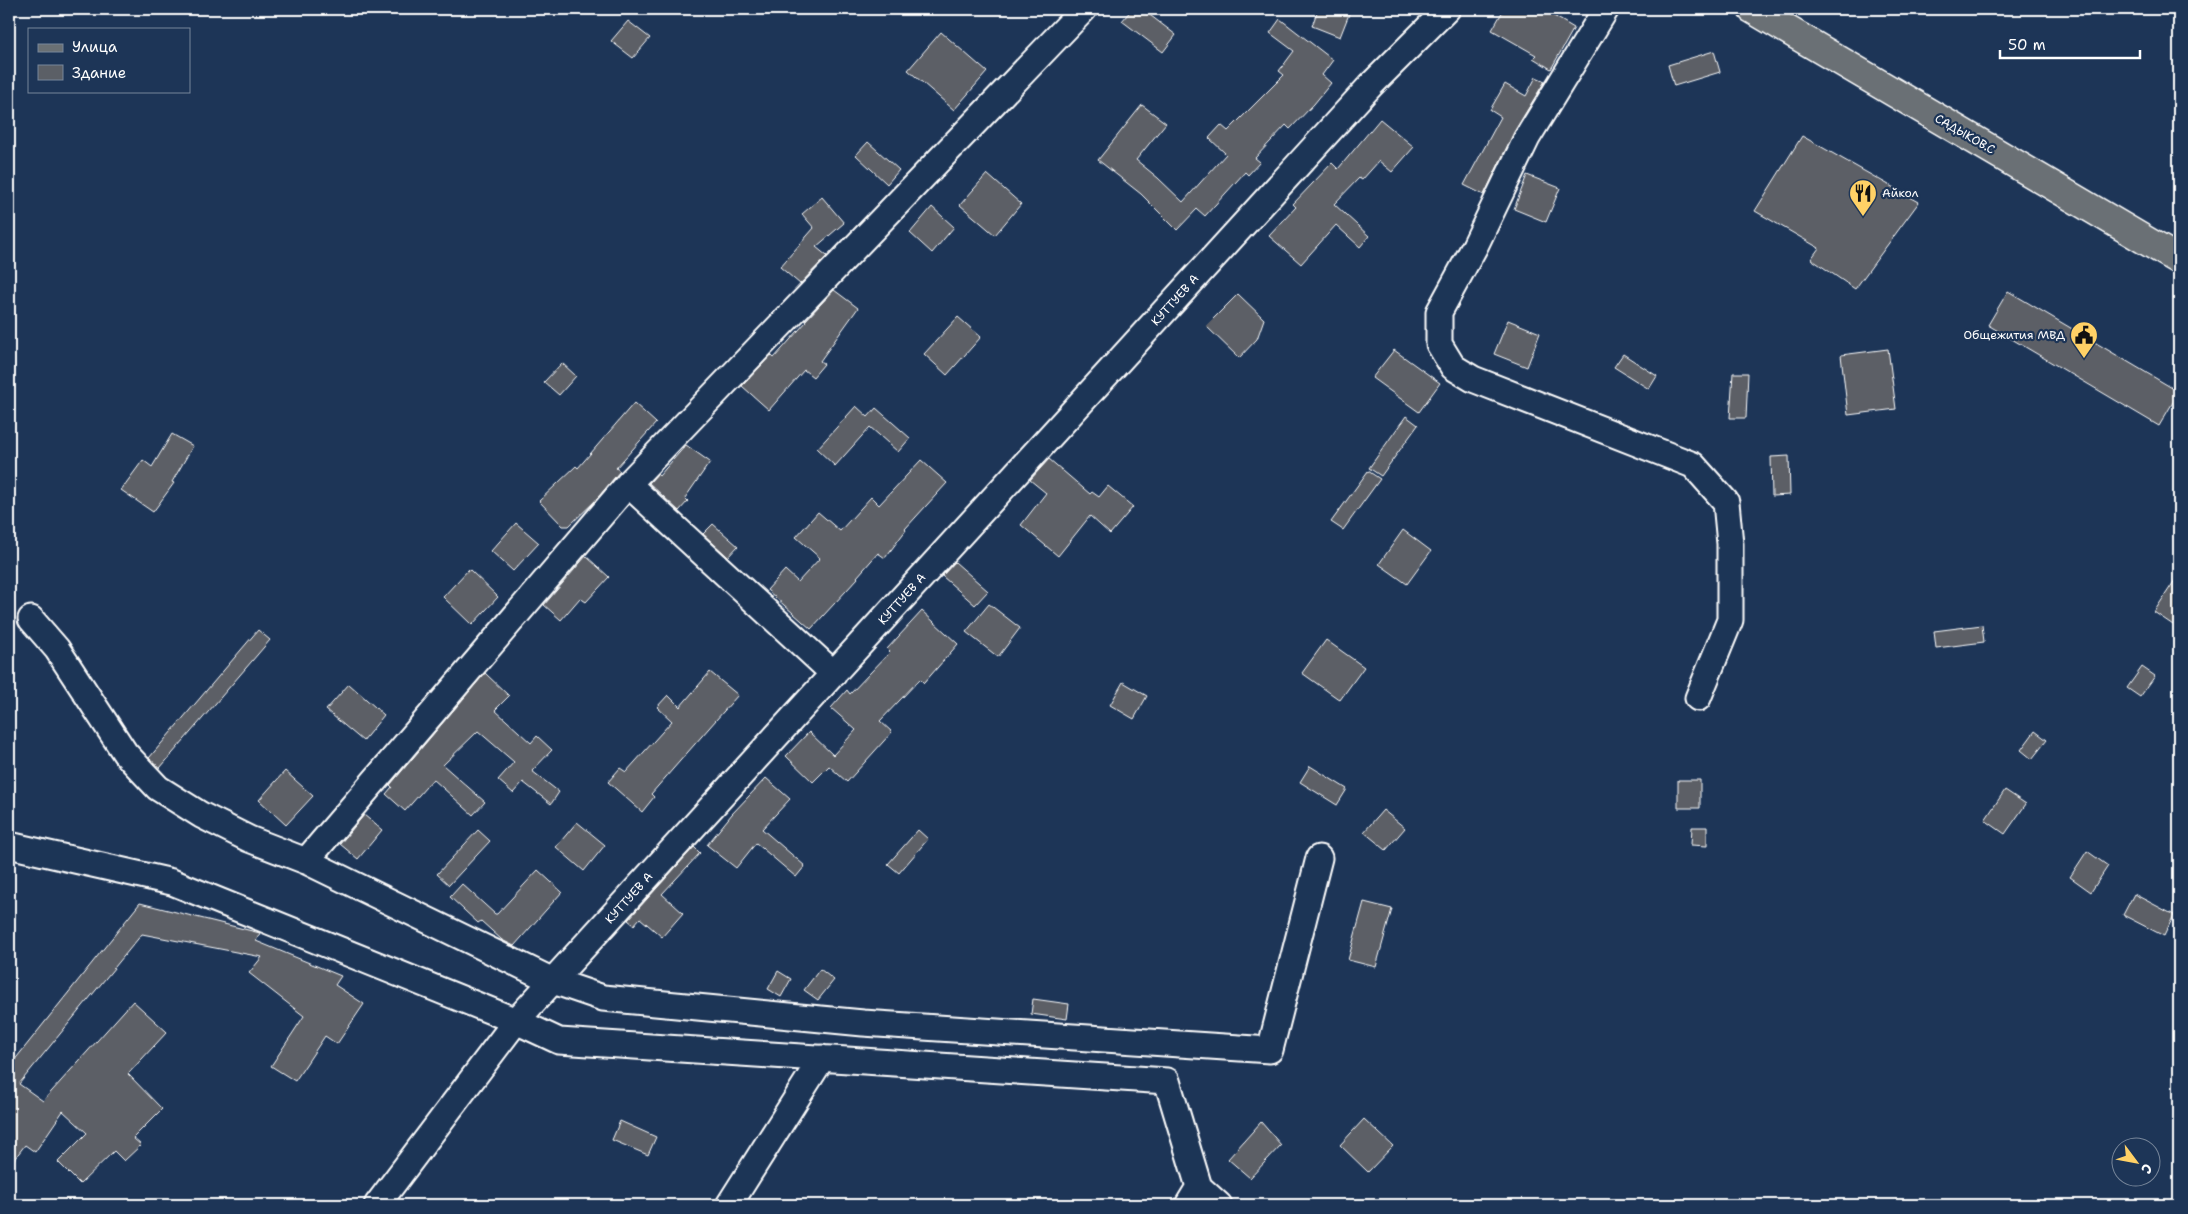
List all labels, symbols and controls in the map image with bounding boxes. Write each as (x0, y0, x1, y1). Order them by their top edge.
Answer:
legend (28, 28, 190, 92)
scale bar (2000, 28, 2140, 60)
text: 50 m (2008, 35, 2046, 55)
text: Улица (72, 37, 118, 57)
text: Здание (72, 63, 126, 83)
street label: САДЫКОВ.С (1932, 110, 1998, 158)
restaurant icon: Айкол (1848, 178, 1878, 217)
place label: Айкол (1882, 185, 1919, 201)
street label: КУТТУЕВ А (1148, 271, 1203, 329)
public building icon: Общежития МВД (2069, 320, 2099, 359)
place label: Общежития МВД (1963, 327, 2065, 343)
street label: КУТТУЕВ А (875, 570, 930, 628)
street label: КУТТУЕВ А (602, 869, 657, 927)
north arrow (2110, 1136, 2160, 1186)
text: С (2137, 1160, 2157, 1177)

